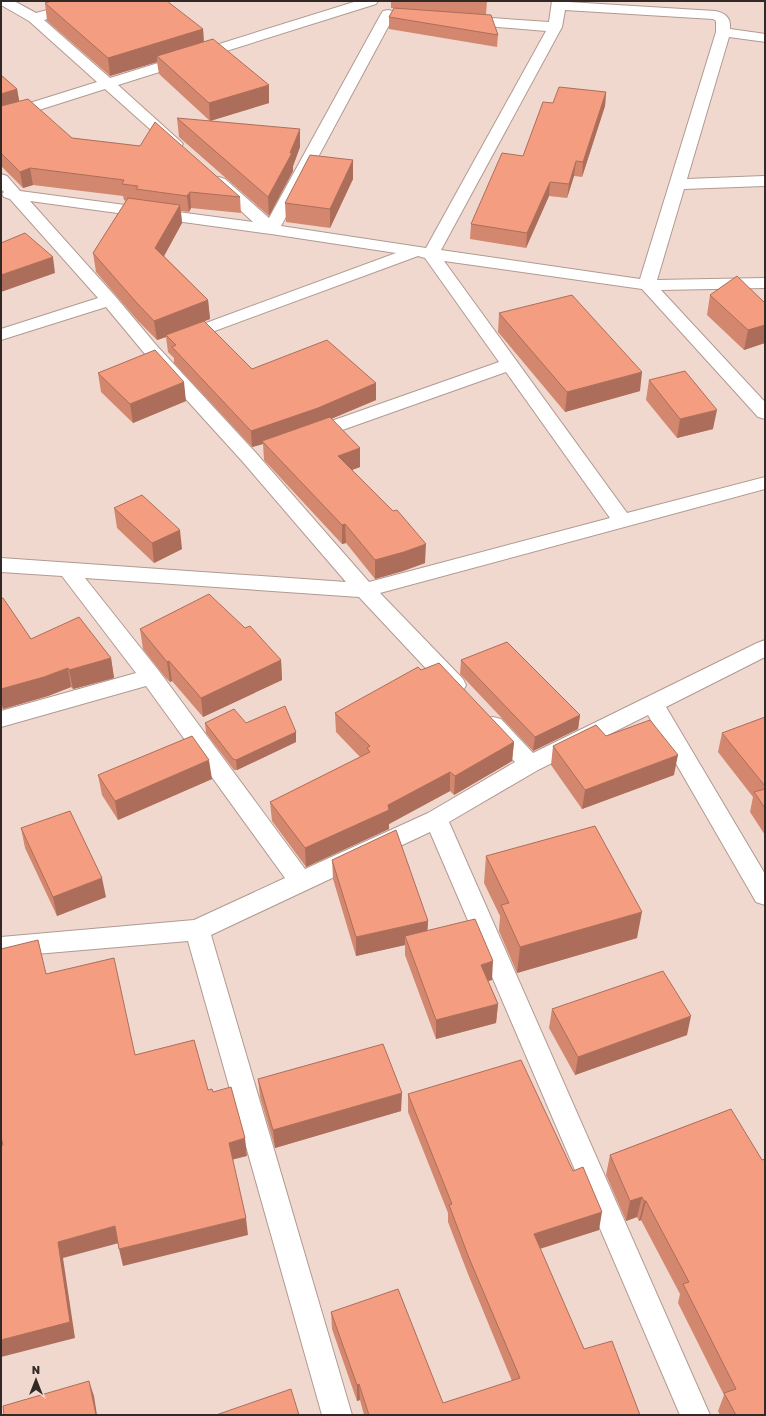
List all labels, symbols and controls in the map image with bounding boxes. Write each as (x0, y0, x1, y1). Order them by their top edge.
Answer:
north arrow (16, 1360, 56, 1400)
text: N (32, 1363, 40, 1376)

